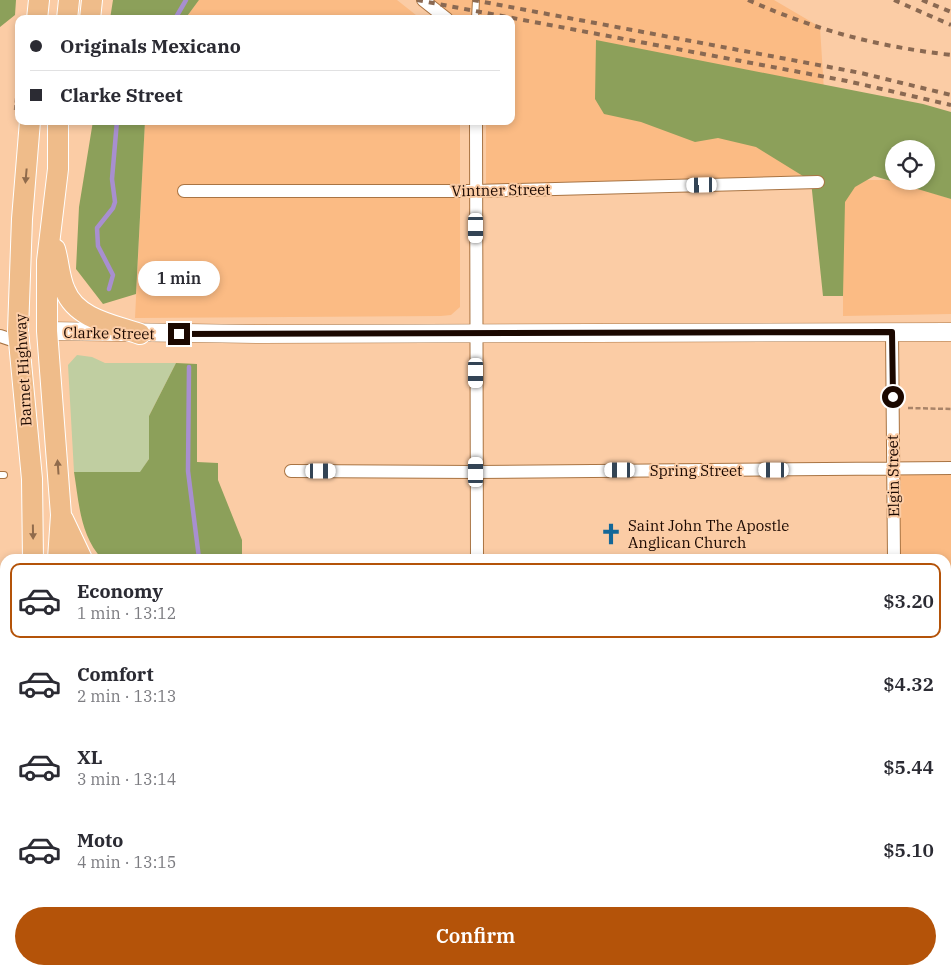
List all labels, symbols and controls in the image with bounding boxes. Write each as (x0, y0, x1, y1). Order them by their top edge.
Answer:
text: Originals Mexicano (60, 34, 241, 58)
text: Clarke Street (60, 83, 183, 107)
map controls (885, 140, 935, 190)
button: locate (885, 140, 935, 190)
one-way arrow (22, 168, 30, 184)
car (686, 177, 717, 193)
street label: Vintner Street (451, 180, 551, 200)
car (468, 213, 483, 243)
callout: 1 min (138, 262, 220, 296)
text: 1 min (157, 268, 201, 288)
street label: Barnet Highway (11, 313, 35, 427)
street label: Clarke Street (63, 323, 155, 343)
route end (168, 323, 190, 345)
car (468, 358, 483, 388)
route start (882, 386, 904, 408)
street label: Elgin Street (883, 435, 903, 517)
car (468, 457, 483, 487)
one-way arrow (53, 458, 61, 474)
street label: Spring Street (650, 461, 742, 480)
car (605, 463, 635, 478)
car (759, 463, 789, 478)
car (306, 464, 336, 479)
place label: Saint John The Apostle Anglican Church (628, 516, 789, 552)
church icon: Saint John The Apostle Anglican Church (598, 521, 624, 547)
one-way arrow (29, 524, 37, 540)
icon: car (17, 578, 62, 623)
text: Economy (77, 579, 163, 603)
text: $3.20 (883, 589, 934, 613)
text: 1 min · 13:12 (77, 603, 176, 623)
icon: car (17, 661, 62, 706)
text: Comfort (77, 662, 154, 686)
text: $4.32 (883, 672, 934, 696)
text: 2 min · 13:13 (77, 686, 176, 706)
icon: car (17, 744, 62, 789)
text: XL (77, 745, 103, 769)
text: $5.44 (883, 755, 934, 779)
text: 3 min · 13:14 (77, 769, 176, 789)
icon: car (17, 827, 62, 872)
text: Moto (77, 828, 123, 852)
text: $5.10 (883, 838, 934, 862)
text: 4 min · 13:15 (77, 852, 176, 872)
button: Confirm (15, 907, 936, 965)

